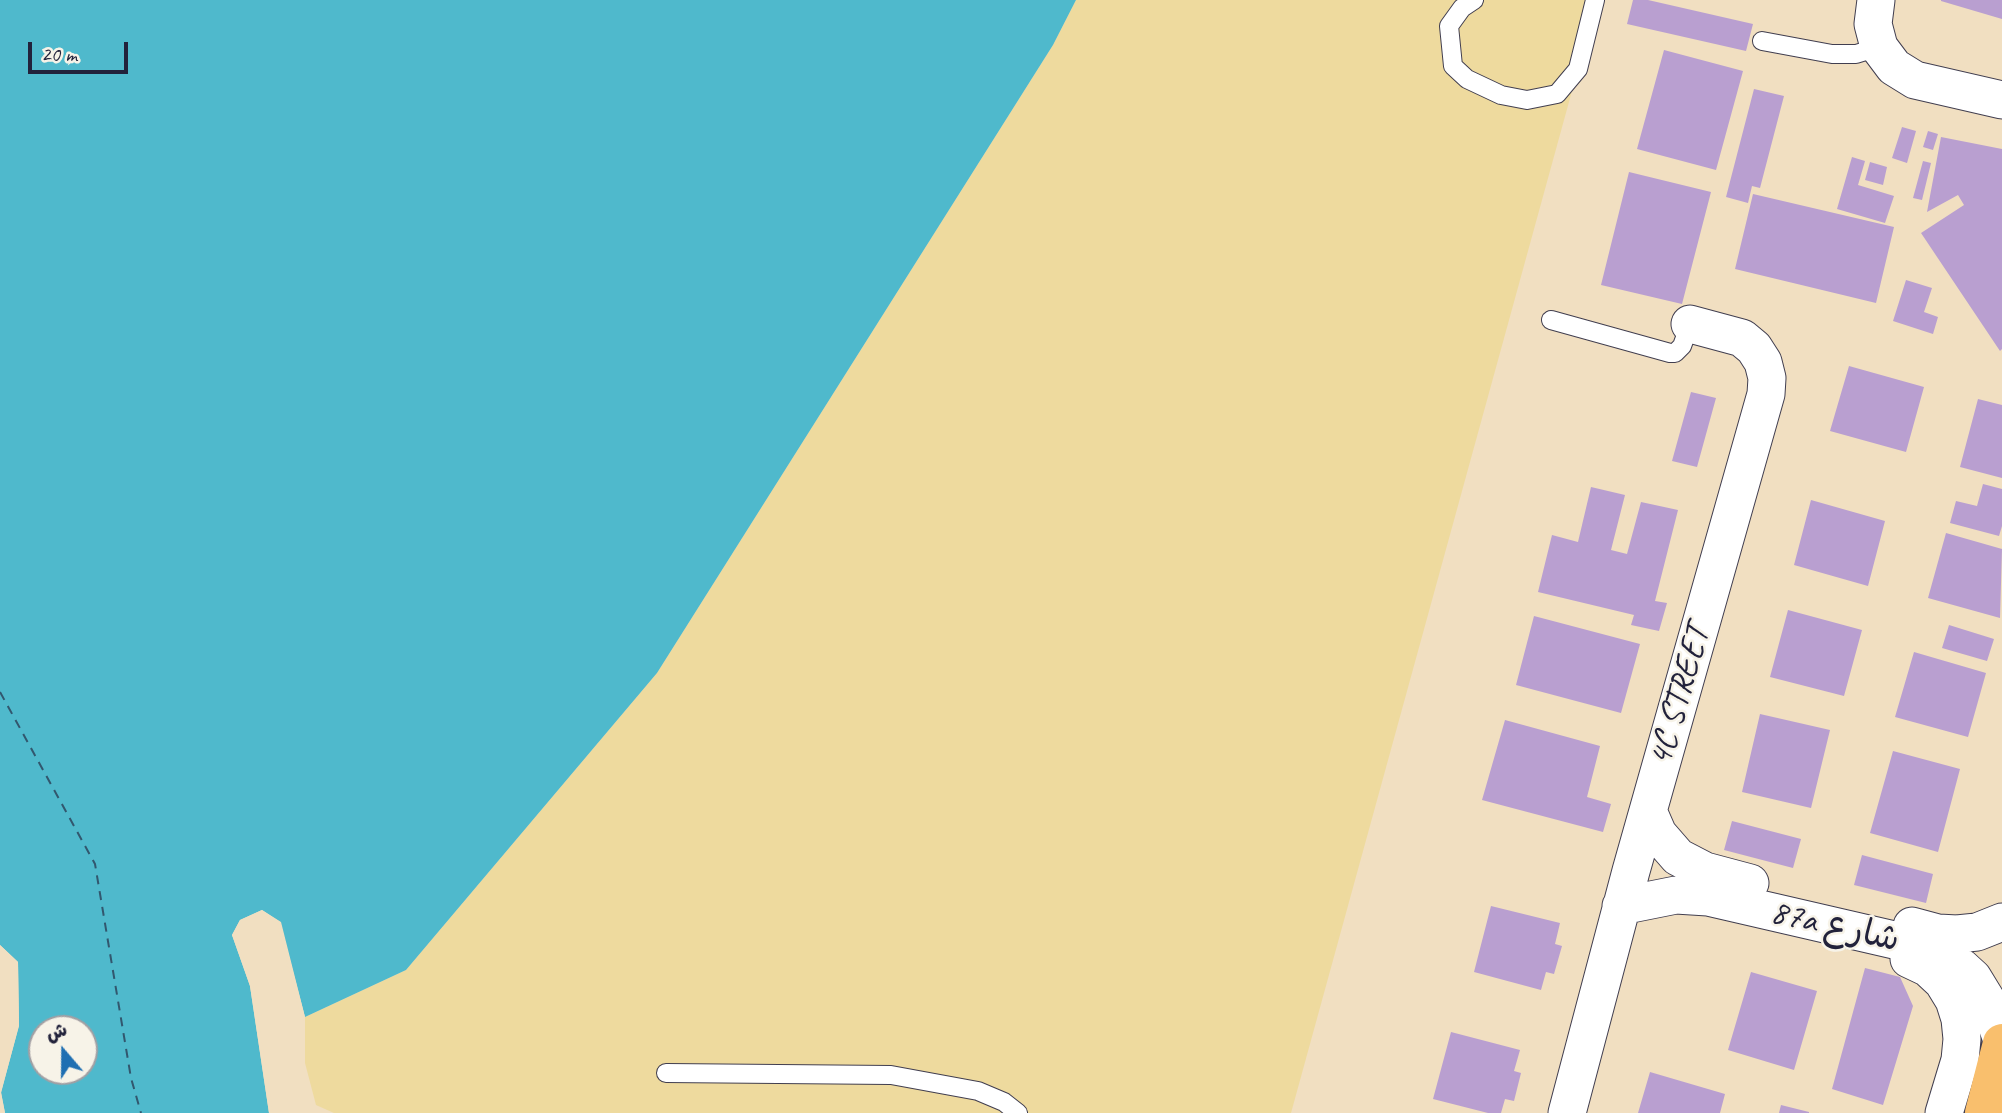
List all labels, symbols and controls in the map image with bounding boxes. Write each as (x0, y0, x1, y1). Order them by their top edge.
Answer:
scale bar (32, 28, 131, 72)
text: 20 m (41, 41, 77, 67)
street label: 4C STREET (1640, 621, 1720, 771)
street label: 87a شارع (1766, 892, 1904, 962)
north arrow (28, 1015, 98, 1085)
text: ش (43, 1017, 70, 1047)

